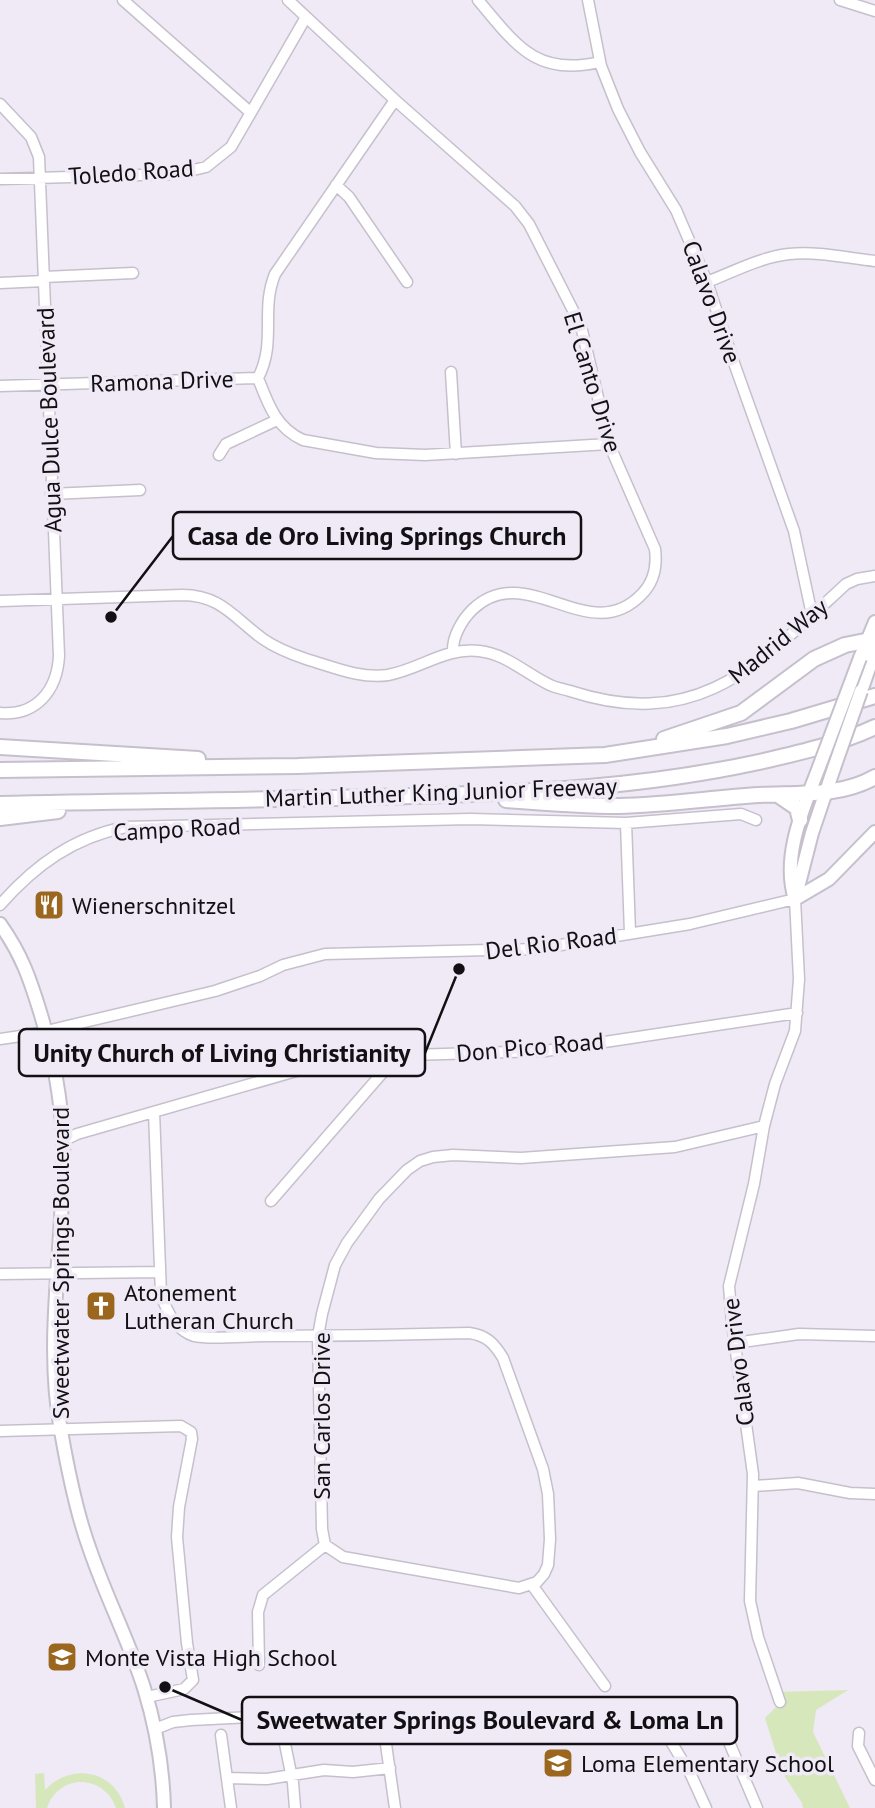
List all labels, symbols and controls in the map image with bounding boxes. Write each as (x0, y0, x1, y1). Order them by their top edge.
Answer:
street label: Toledo Road (67, 152, 195, 192)
street label: Calavo Drive (675, 236, 749, 368)
street label: Agua Dulce Boulevard (30, 307, 68, 533)
street label: El Canto Drive (557, 308, 629, 456)
street label: Ramona Drive (90, 363, 234, 399)
callout: Casa de Oro Living Springs Church (173, 512, 581, 559)
text: Casa de Oro Living Springs Church (187, 519, 567, 552)
street label: Madrid Way (722, 591, 834, 691)
street label: Martin Luther King Junior Freeway (264, 770, 618, 814)
street label: Campo Road (112, 810, 242, 848)
restaurant icon: Wienerschnitzel (32, 888, 66, 922)
place label: Wienerschnitzel (72, 890, 235, 921)
street label: Del Rio Road (484, 920, 618, 966)
street label: Don Pico Road (455, 1025, 605, 1069)
callout: Unity Church of Living Christianity (19, 1029, 425, 1076)
text: Unity Church of Living Christianity (33, 1036, 411, 1069)
street label: Sweetwater Springs Boulevard (45, 1107, 76, 1419)
place label: Atonement Lutheran Church (124, 1277, 294, 1336)
church icon: Atonement Lutheran Church (84, 1289, 118, 1323)
street label: Calavo Drive (715, 1296, 761, 1428)
street label: San Carlos Drive (306, 1332, 337, 1500)
school or university icon: Monte Vista High School (45, 1640, 79, 1674)
place label: Monte Vista High School (85, 1642, 337, 1673)
callout: Sweetwater Springs Boulevard & Loma Ln (242, 1697, 737, 1744)
text: Sweetwater Springs Boulevard & Loma Ln (256, 1703, 724, 1736)
school or university icon: Loma Elementary School (541, 1746, 575, 1780)
place label: Loma Elementary School (581, 1748, 834, 1779)

